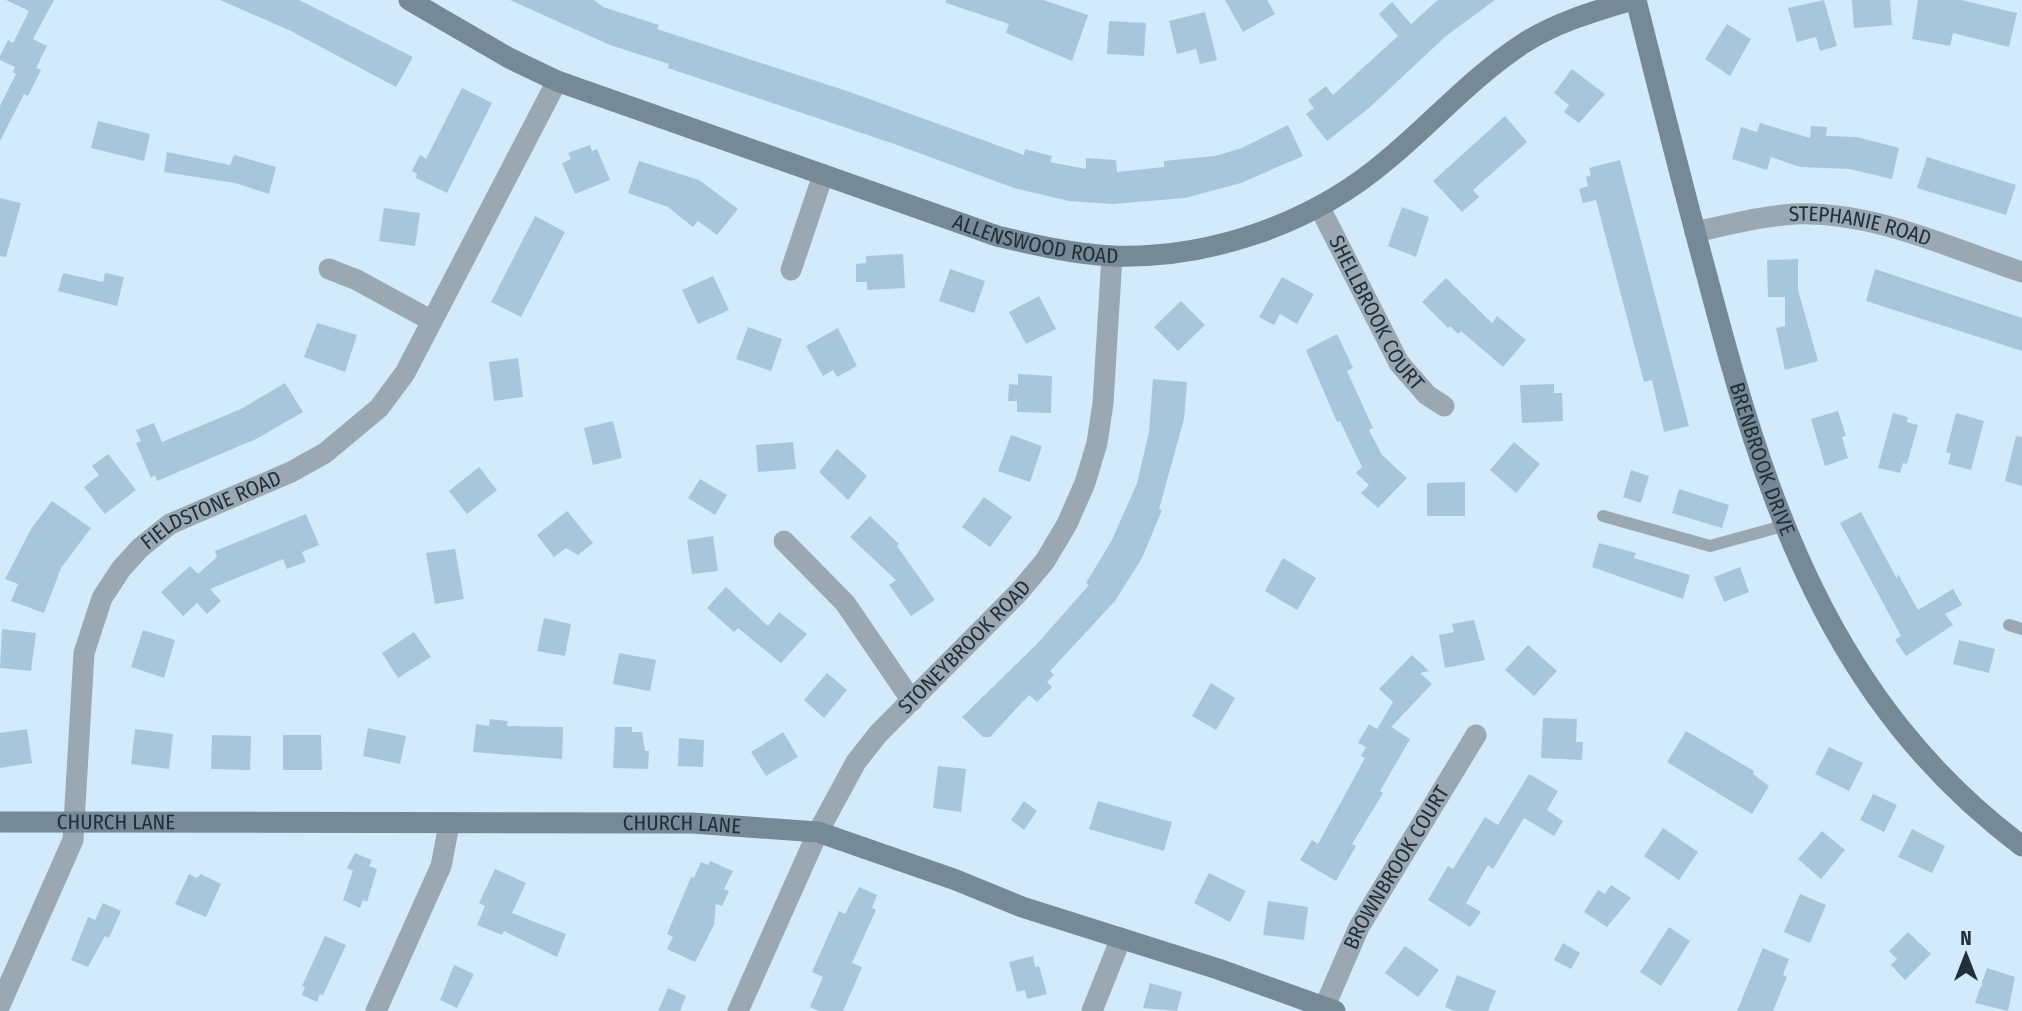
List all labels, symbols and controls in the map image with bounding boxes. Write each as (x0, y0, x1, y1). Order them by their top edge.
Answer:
street label: STEPHANIE ROAD (1788, 201, 1935, 252)
street label: ALLENSWOOD ROAD (949, 208, 1119, 269)
street label: SHELLBROOK COURT (1323, 231, 1430, 396)
street label: BRENBROOK DRIVE (1724, 379, 1801, 540)
street label: FIELDSTONE ROAD (136, 465, 285, 555)
street label: STONEYBROOK ROAD (893, 575, 1036, 719)
street label: BROWNBROOK COURT (1338, 781, 1455, 953)
street label: CHURCH LANE (57, 809, 175, 835)
street label: CHURCH LANE (623, 810, 742, 839)
north arrow (1931, 920, 2001, 990)
text: N (1960, 927, 1972, 950)

